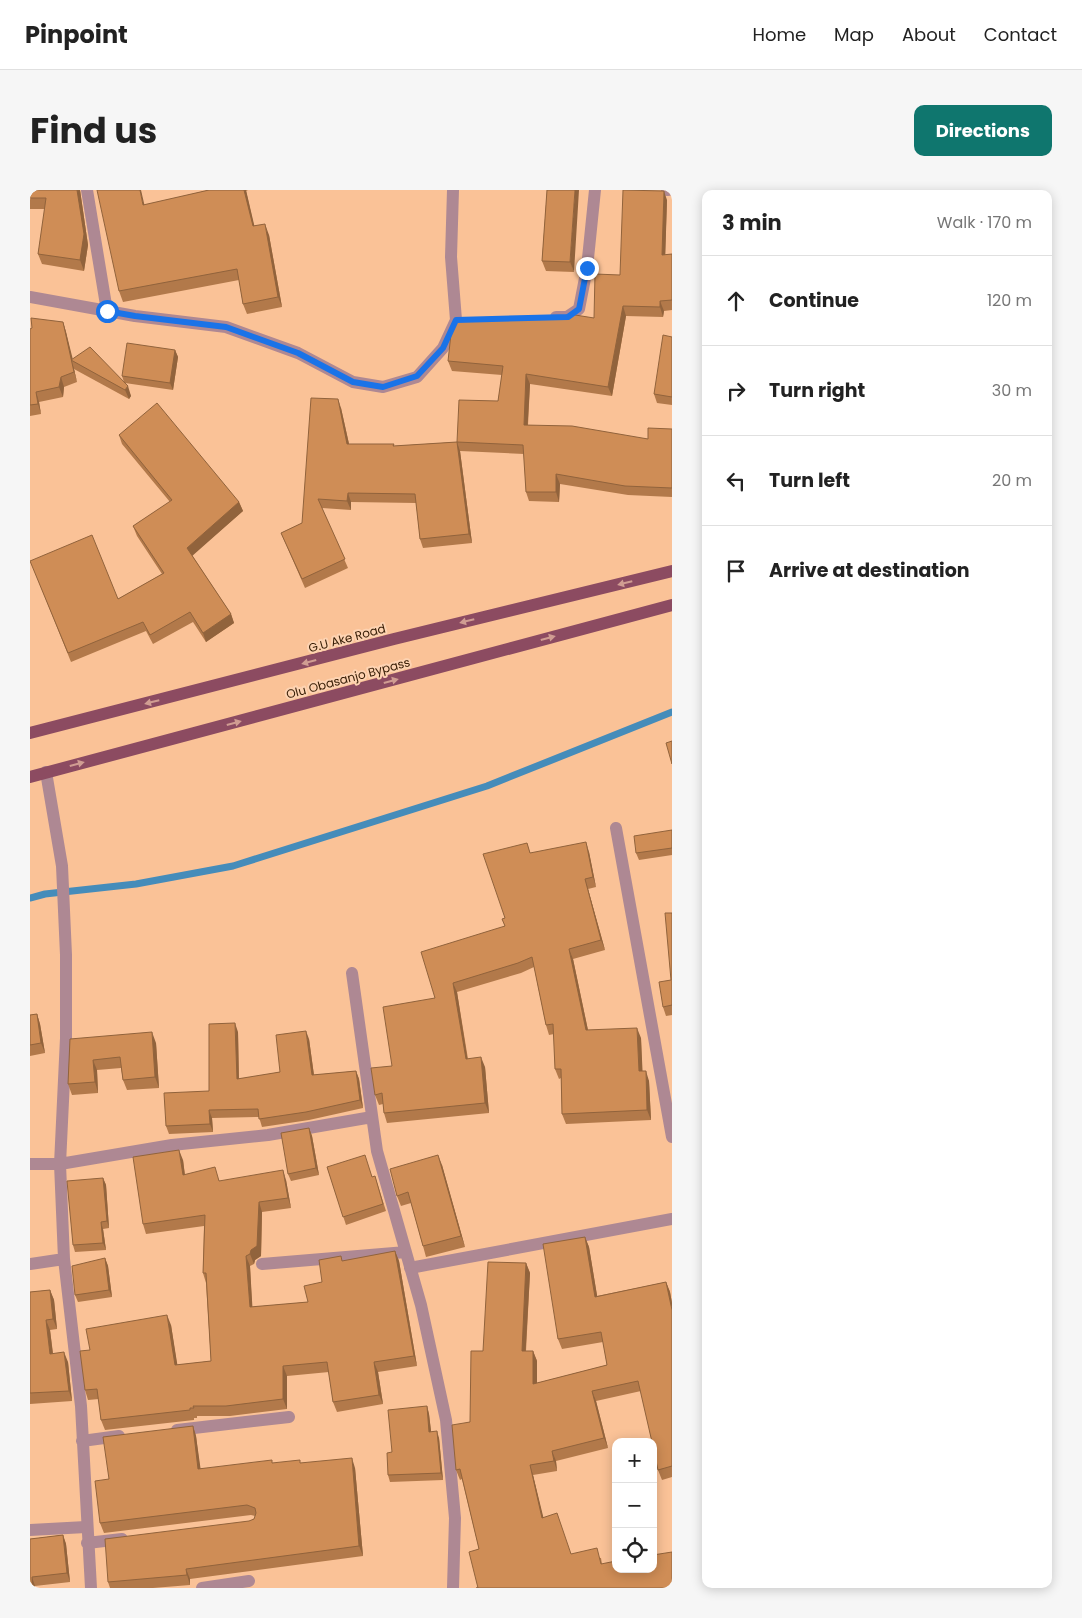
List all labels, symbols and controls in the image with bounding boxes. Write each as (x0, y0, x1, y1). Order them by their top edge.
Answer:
text: Pinpoint (25, 18, 128, 51)
text: Home (752, 22, 806, 47)
text: Map (834, 22, 874, 47)
text: About (902, 22, 956, 47)
text: Contact (984, 22, 1057, 47)
button: Directions (914, 105, 1052, 156)
text: Find us (30, 106, 157, 155)
text: 3 min (722, 208, 782, 237)
text: Walk · 170 m (937, 211, 1032, 234)
route end (576, 257, 599, 280)
icon: ahead (722, 287, 750, 315)
text: Continue (769, 287, 859, 314)
text: 120 m (987, 289, 1032, 312)
route start (96, 300, 119, 323)
icon: right (722, 377, 750, 405)
text: Turn right (769, 377, 865, 404)
text: 30 m (992, 379, 1032, 402)
icon: left (722, 467, 750, 495)
text: Turn left (769, 467, 850, 494)
text: 20 m (992, 469, 1032, 492)
icon: arrive (722, 557, 750, 585)
text: Arrive at destination (769, 557, 970, 584)
one-way arrow (617, 579, 632, 587)
one-way arrow (459, 618, 474, 626)
street label: G.U Ake Road (307, 620, 387, 656)
one-way arrow (540, 634, 556, 642)
street label: Olu Obasanjo Bypass (284, 653, 412, 703)
one-way arrow (302, 658, 317, 666)
one-way arrow (384, 677, 399, 685)
one-way arrow (144, 698, 159, 706)
one-way arrow (227, 718, 242, 726)
one-way arrow (70, 760, 85, 768)
map controls (612, 1438, 657, 1573)
button: + (612, 1438, 657, 1483)
button: − (612, 1483, 657, 1528)
button: locate (612, 1528, 657, 1573)

